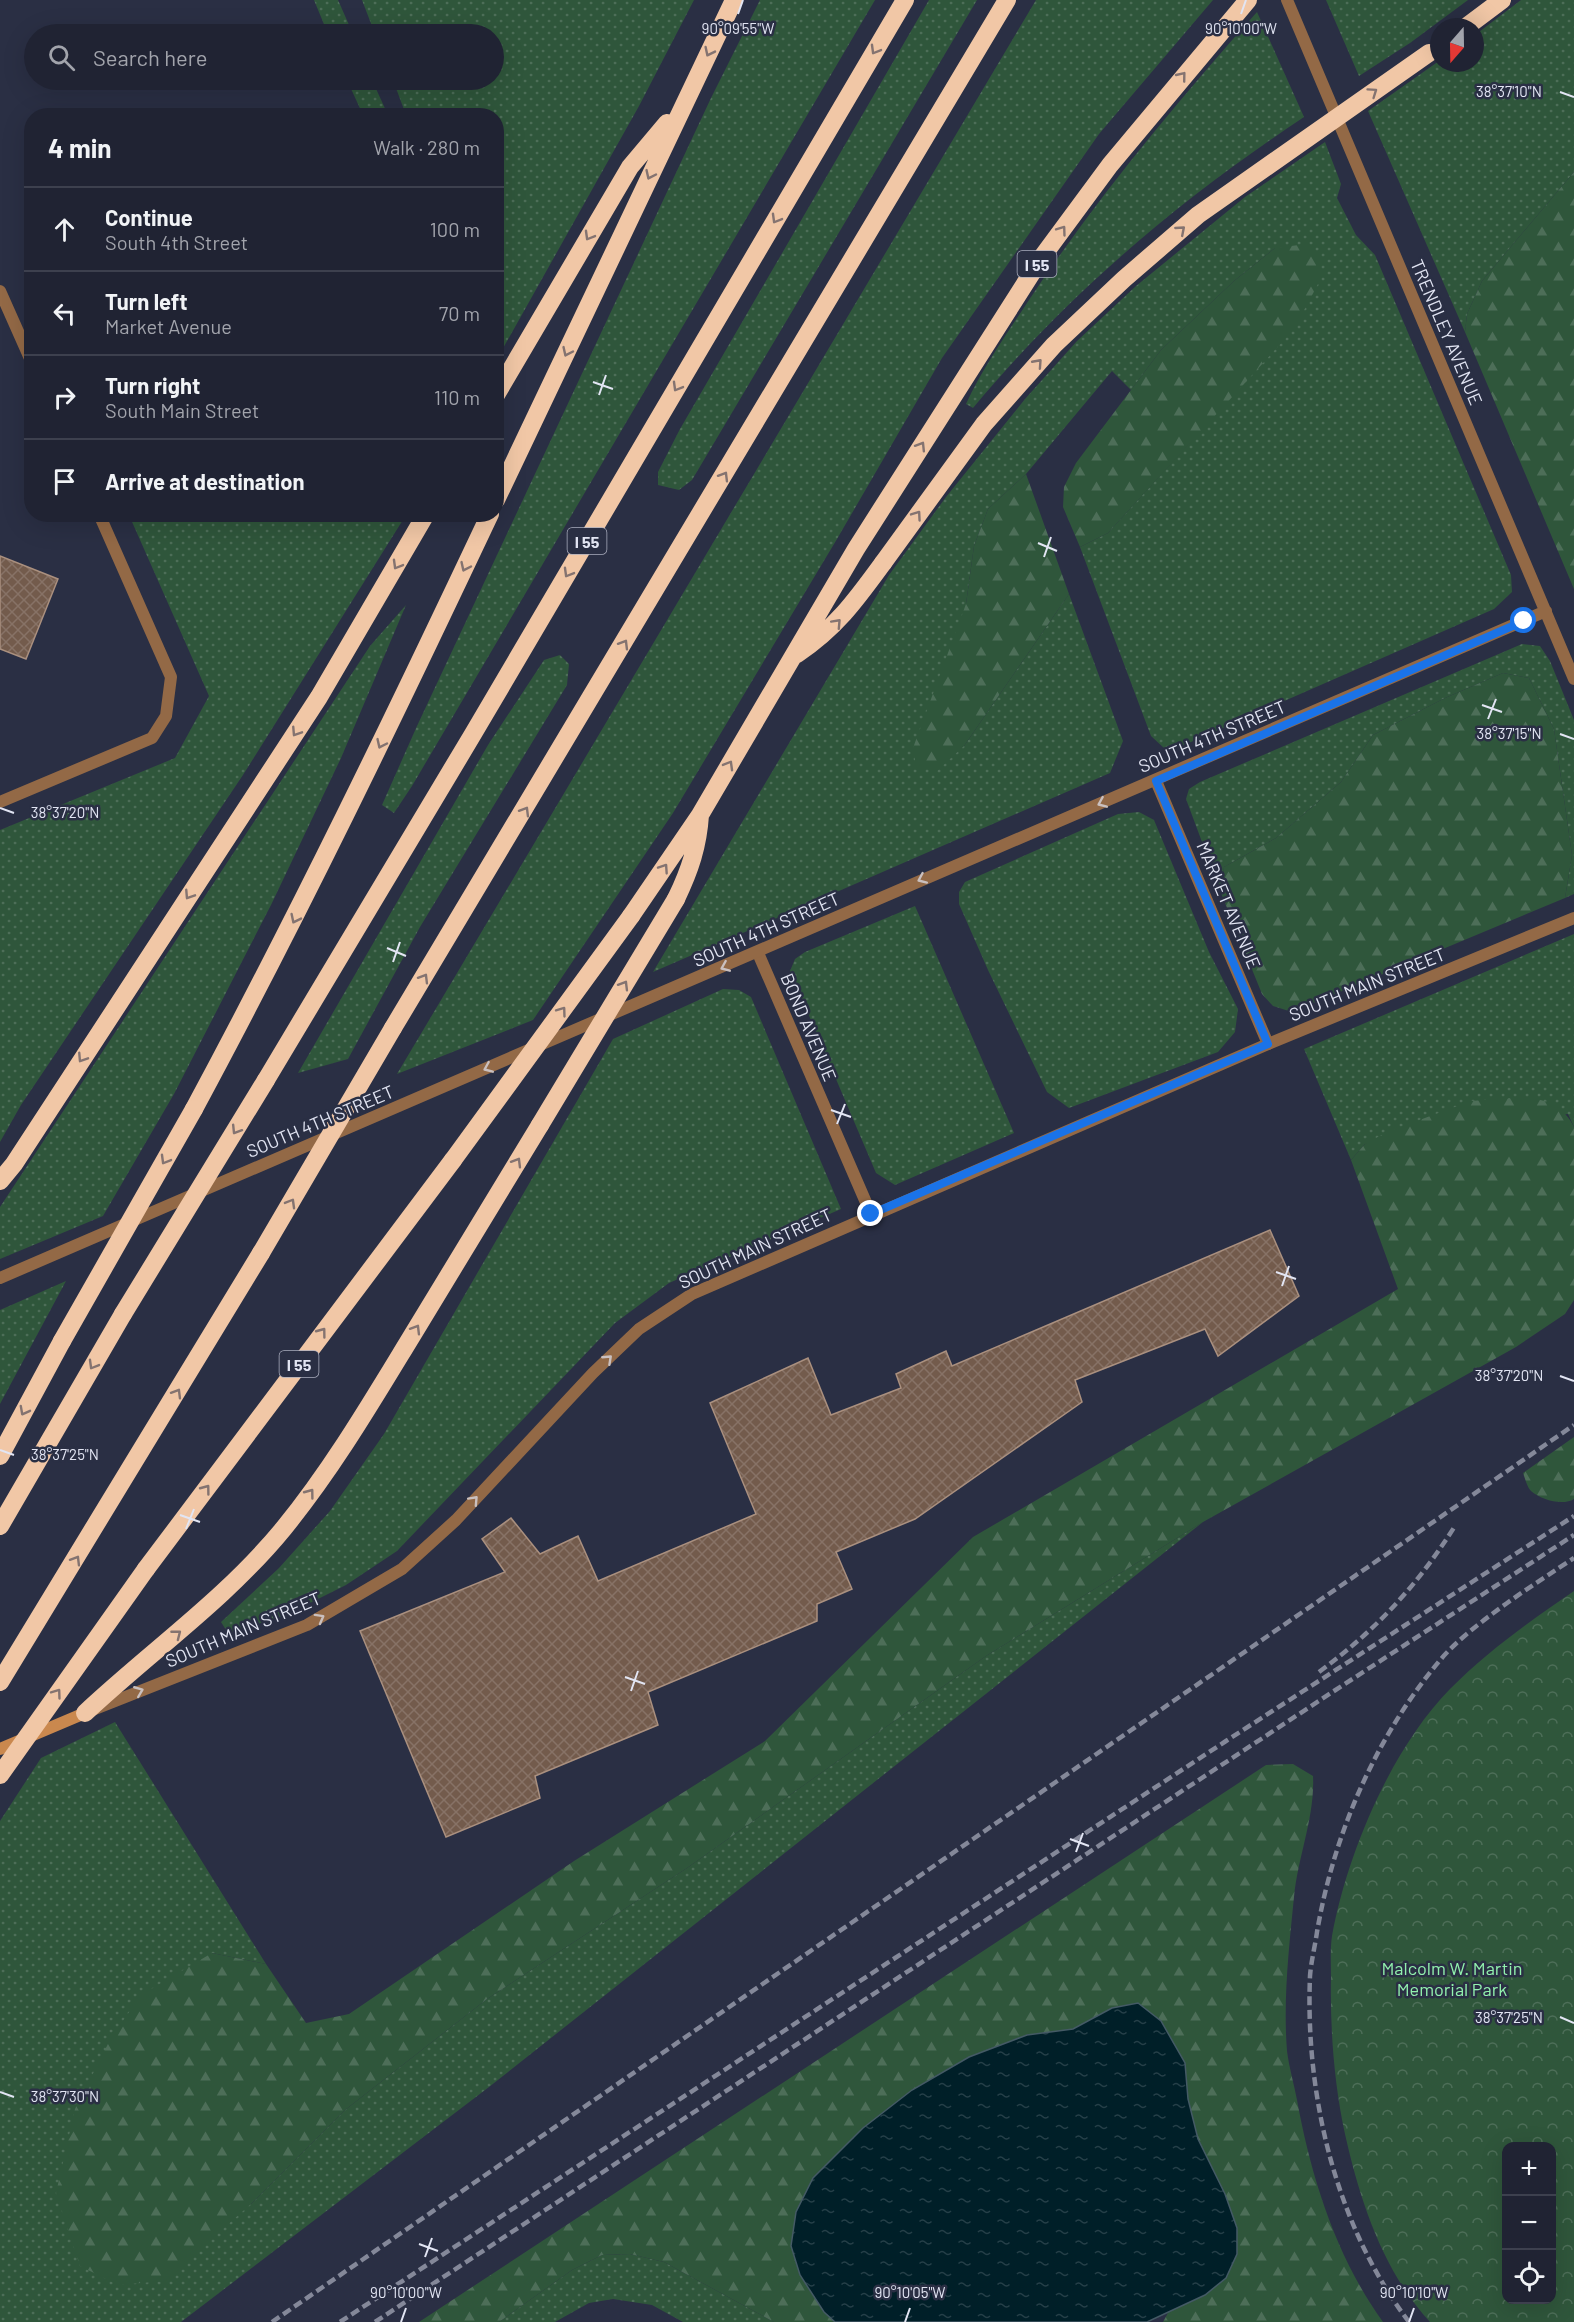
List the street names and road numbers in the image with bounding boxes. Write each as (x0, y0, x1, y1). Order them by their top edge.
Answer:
road number: I 55 (1018, 251, 1056, 277)
street label: TRENDLEY AVENUE (1406, 256, 1488, 408)
road number: I 55 (568, 528, 606, 554)
street label: SOUTH 4TH STREET (1135, 695, 1289, 777)
street label: MARKET AVENUE (1192, 838, 1266, 972)
street label: SOUTH 4TH STREET (689, 887, 843, 971)
street label: SOUTH MAIN STREET (1286, 943, 1448, 1025)
street label: BOND AVENUE (776, 970, 842, 1084)
street label: SOUTH 4TH STREET (243, 1080, 397, 1162)
street label: SOUTH MAIN STREET (675, 1203, 835, 1293)
road number: I 55 (280, 1351, 318, 1377)
street label: SOUTH MAIN STREET (162, 1586, 324, 1672)

